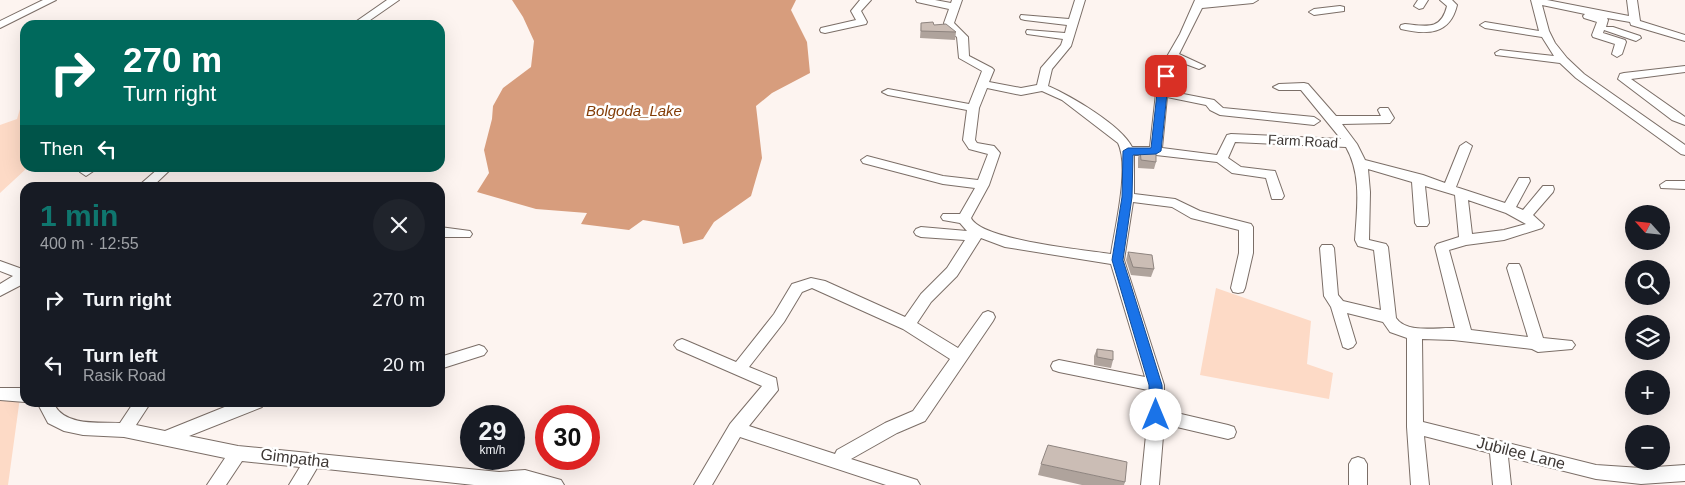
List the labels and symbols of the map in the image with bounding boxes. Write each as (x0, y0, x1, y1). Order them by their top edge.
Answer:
pin (1145, 55, 1187, 97)
water label: Bolgoda_Lake (586, 102, 682, 119)
street label: Farm Road (1268, 131, 1338, 151)
north arrow (1625, 205, 1670, 250)
position arrow (1129, 388, 1181, 440)
speed limit sign: 30 (535, 405, 600, 470)
street label: Jubilee Lane (1475, 434, 1567, 472)
street label: Gimpatha (260, 445, 331, 471)

